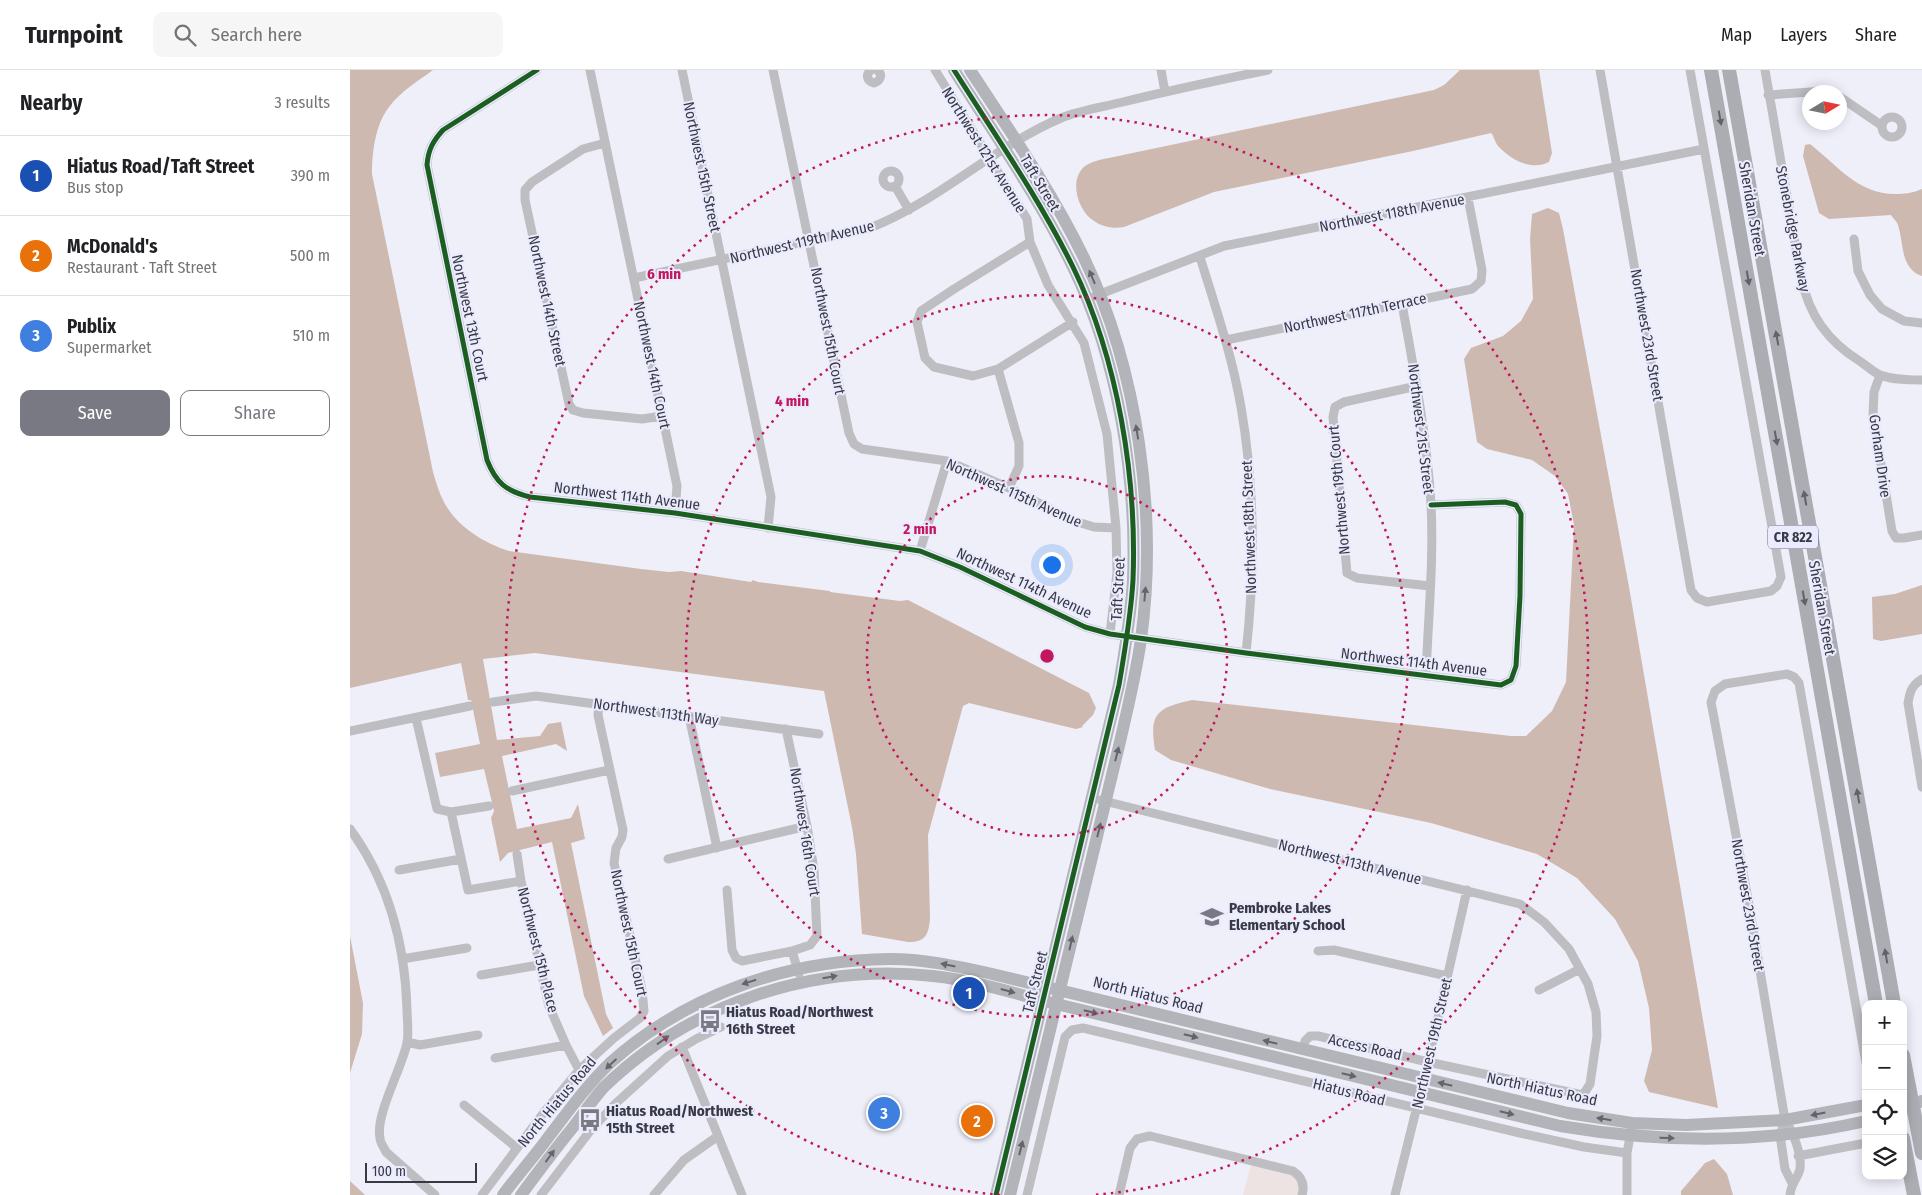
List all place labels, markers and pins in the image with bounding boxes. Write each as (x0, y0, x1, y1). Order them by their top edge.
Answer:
centre of rings (1038, 647, 1056, 665)
place label: Pembroke Lakes Elementary School (1229, 899, 1346, 934)
school or university icon: Pembroke Lakes Elementary School (1199, 904, 1225, 930)
pin: 1 (953, 974, 985, 1012)
place label: Hiatus Road/Northwest 16th Street (726, 1003, 874, 1038)
bus stop icon: Hiatus Road/Northwest 16th Street (697, 1008, 723, 1034)
pin: 3 (868, 1094, 900, 1132)
place label: Hiatus Road/Northwest 15th Street (606, 1102, 754, 1137)
pin: 2 (961, 1102, 993, 1140)
bus stop icon: Hiatus Road/Northwest 15th Street (577, 1107, 603, 1133)

